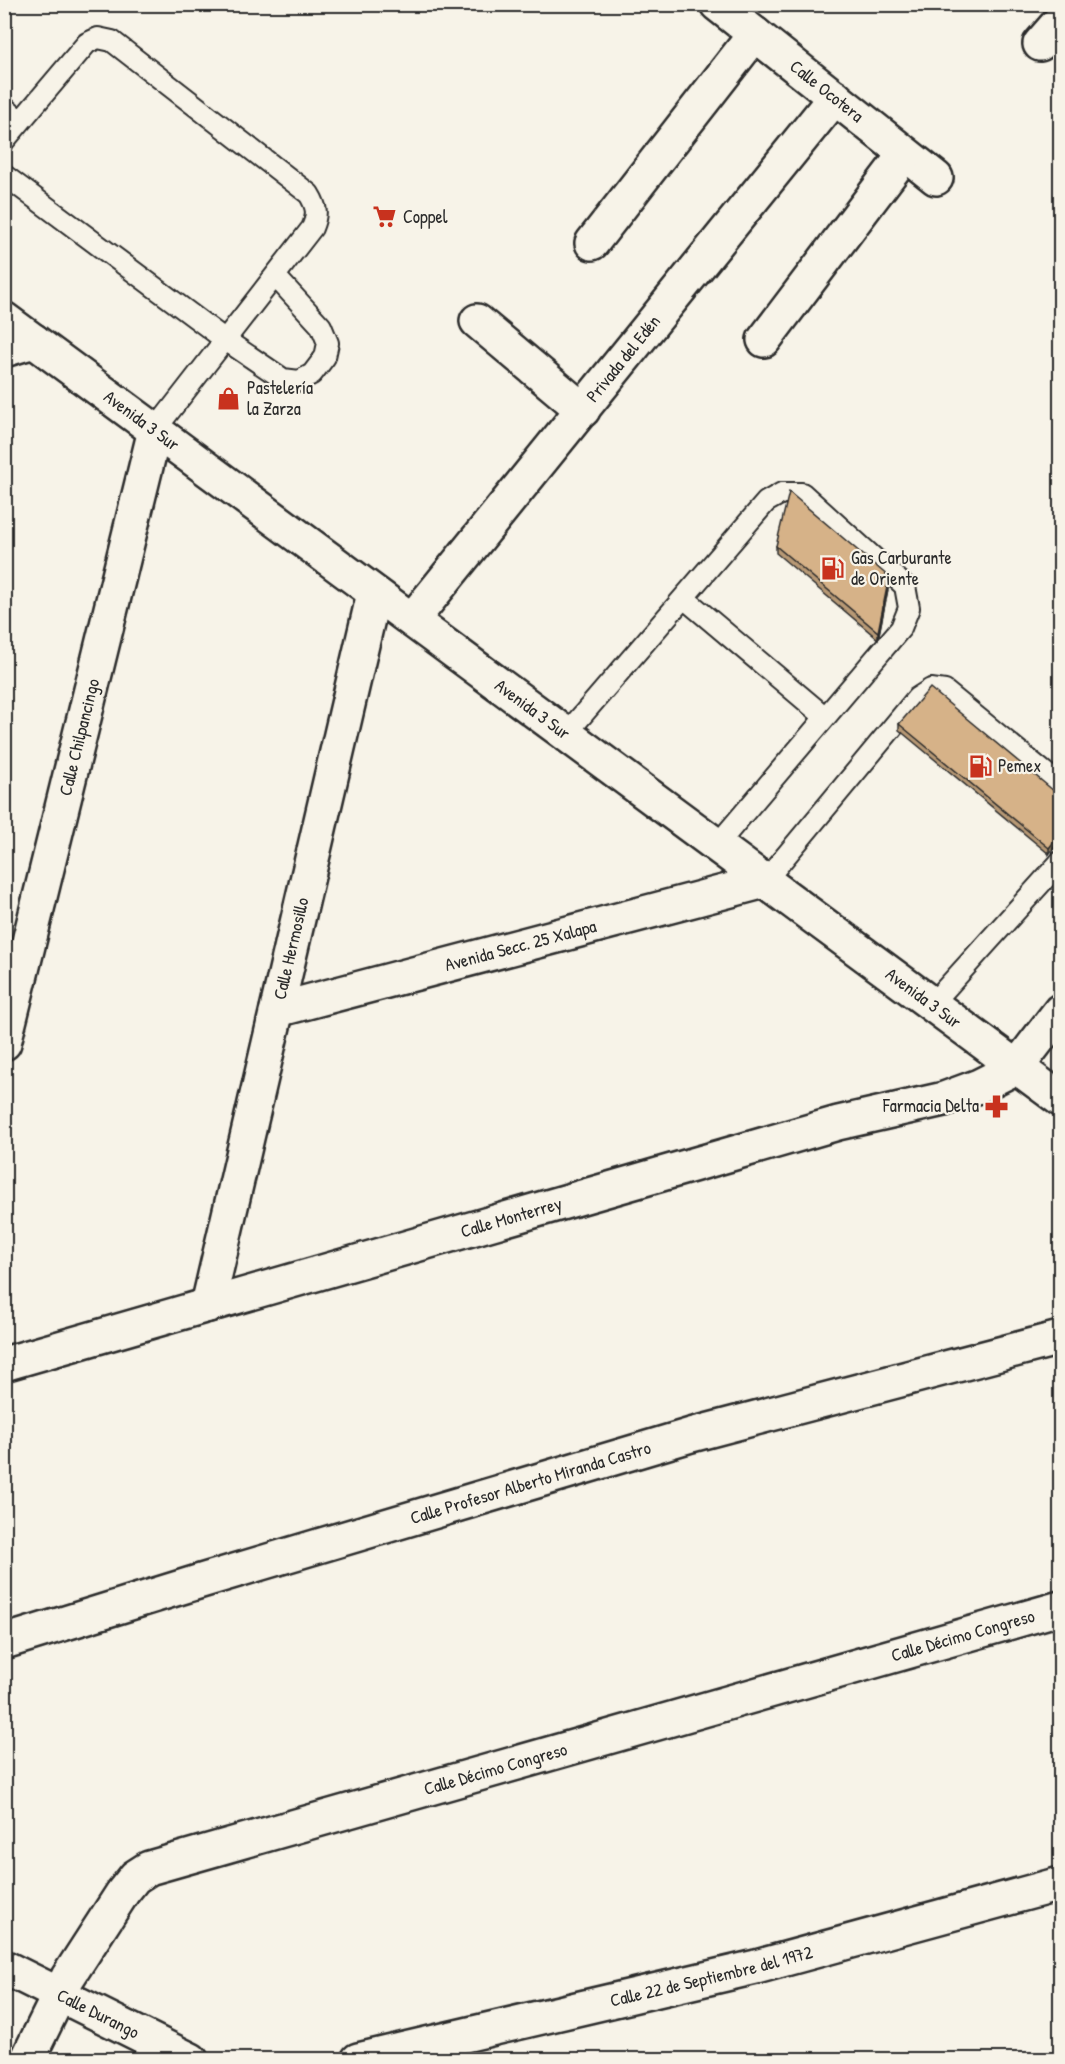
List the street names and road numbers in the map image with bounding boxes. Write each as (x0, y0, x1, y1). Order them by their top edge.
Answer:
street label: Calle Ocotera (785, 54, 869, 128)
street label: Privada del Edén (580, 310, 666, 407)
street label: Avenida 3 Sur (99, 384, 185, 456)
street label: Avenida 3 Sur (490, 673, 576, 745)
street label: Calle Chilpancingo (52, 676, 105, 798)
street label: Calle Hermosillo (267, 895, 315, 1002)
street label: Avenida Secc. 25 Xalapa (442, 913, 599, 977)
street label: Avenida 3 Sur (881, 961, 967, 1034)
street label: Calle Monterrey (458, 1190, 565, 1243)
street label: Calle Profesor Alberto Miranda Castro (407, 1435, 654, 1530)
street label: Calle Décimo Congreso (888, 1603, 1037, 1668)
street label: Calle Décimo Congreso (421, 1736, 570, 1801)
street label: Calle 22 de Septiembre del 1972 (607, 1939, 816, 2013)
street label: Calle Durango (53, 1982, 144, 2044)

